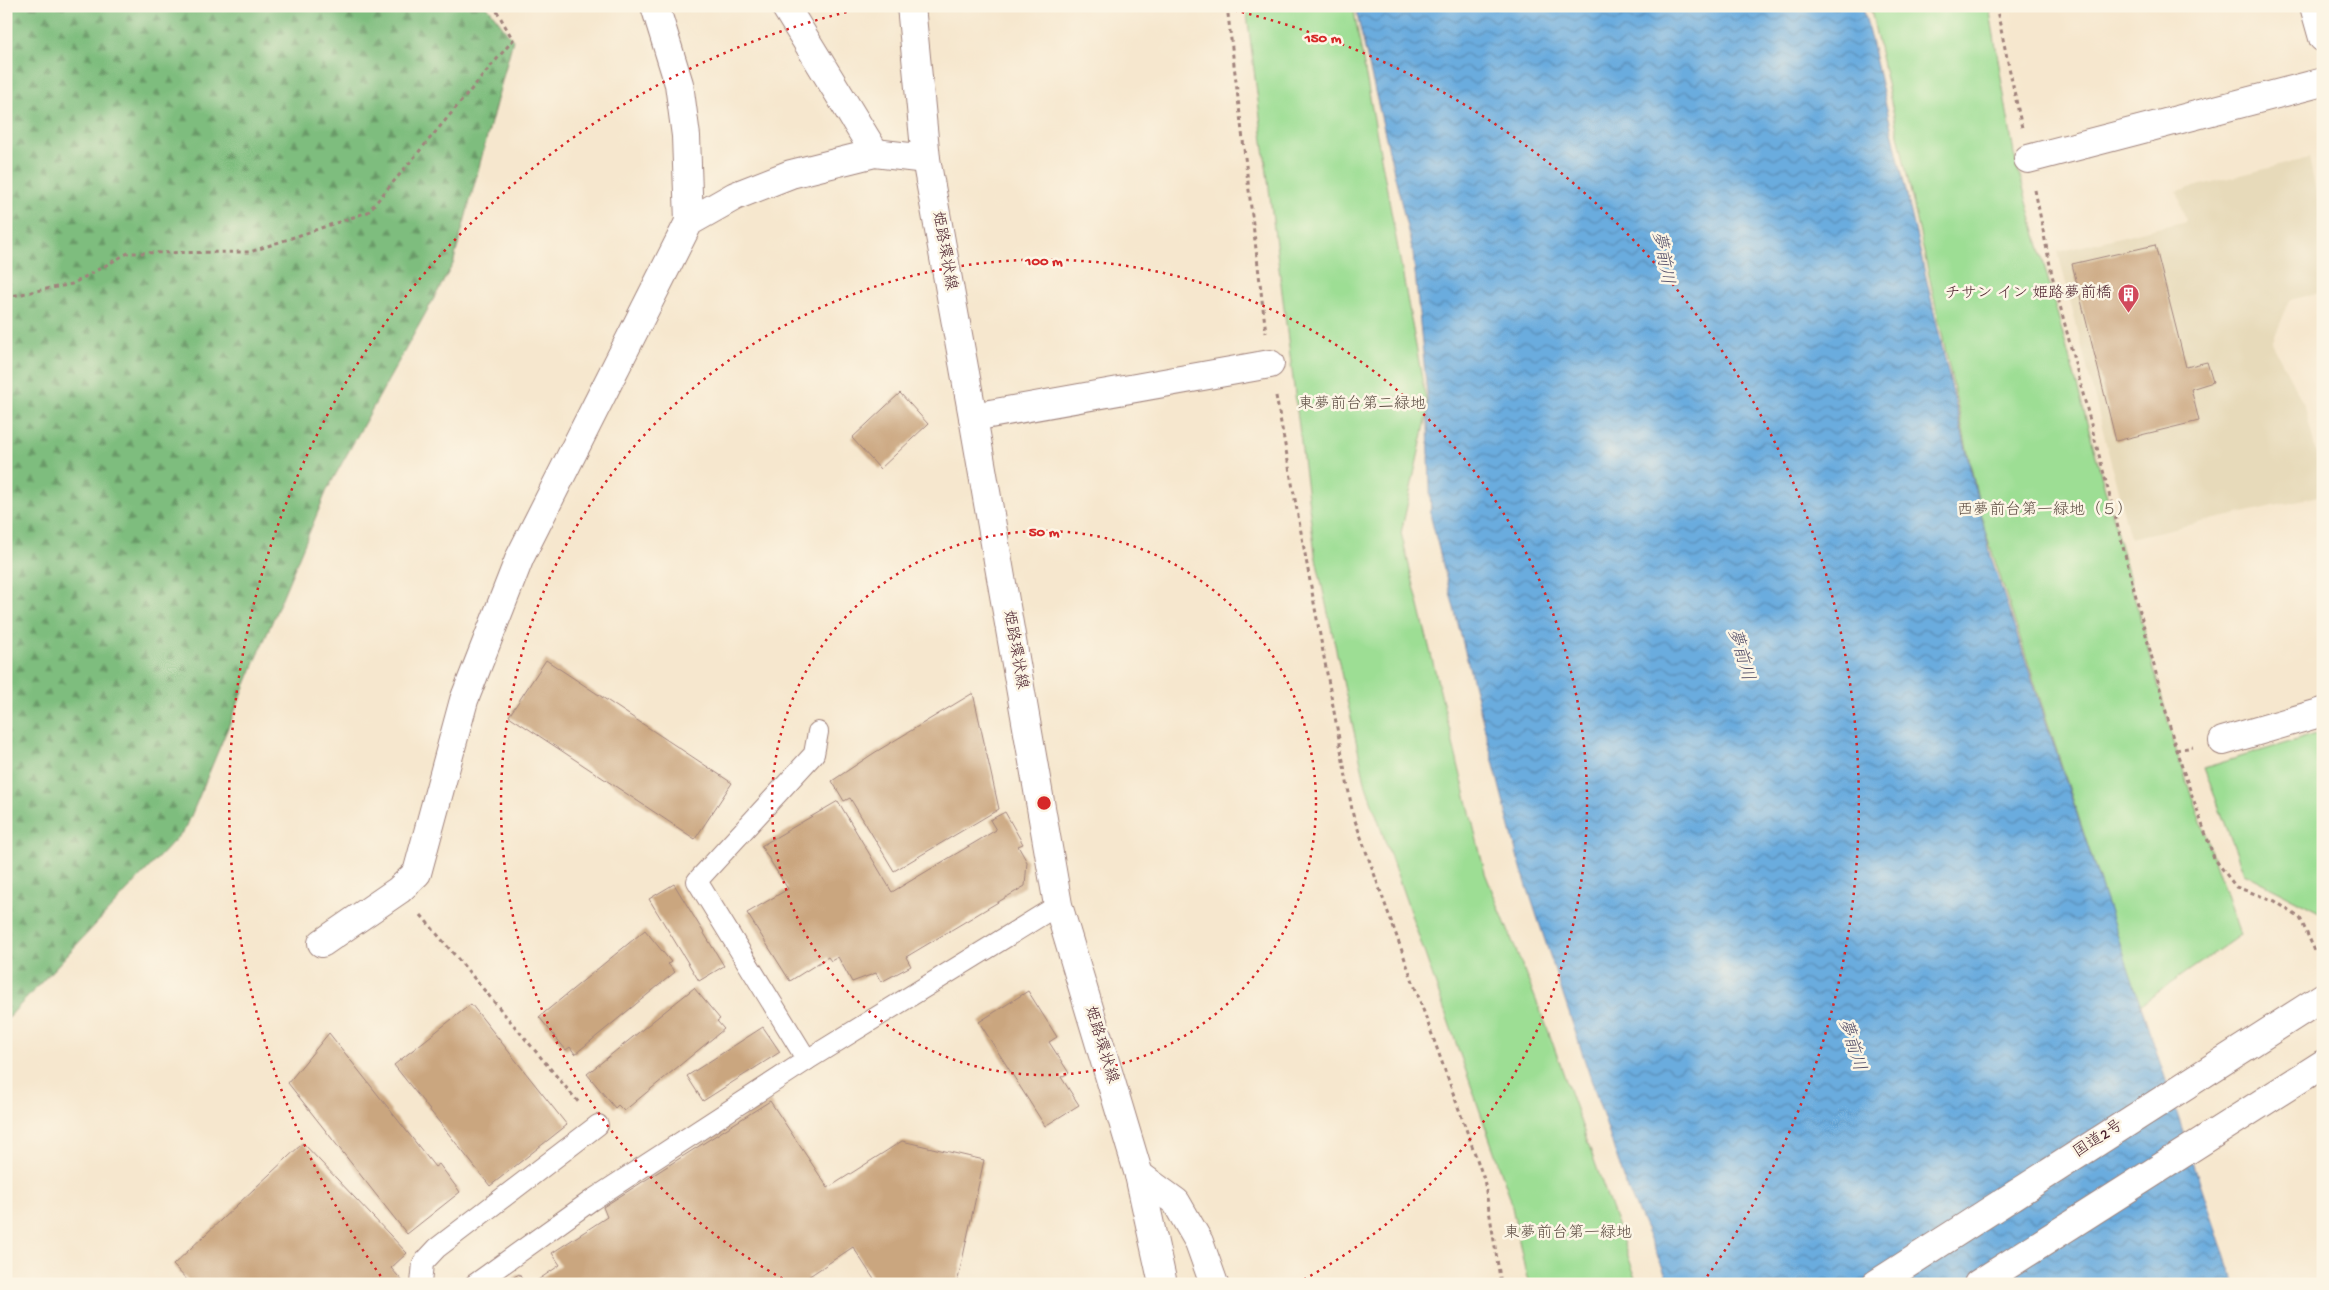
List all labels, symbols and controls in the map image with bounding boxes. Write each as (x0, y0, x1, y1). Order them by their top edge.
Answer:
text: 150 m (1304, 30, 1342, 48)
street label: 姫路環状線 (927, 210, 961, 292)
water label: 夢前川 (1647, 229, 1678, 286)
text: 100 m (1024, 253, 1063, 271)
building icon: チサン イン 姫路夢前橋 (2116, 282, 2140, 313)
place label: チサン イン 姫路夢前橋 (1944, 284, 2112, 304)
park label: 東夢前台第二緑地 (1298, 394, 1426, 415)
park label: 西夢前台第一緑地（５） (1957, 500, 2133, 521)
text: 50 m (1029, 524, 1060, 542)
street label: 姫路環状線 (998, 609, 1032, 691)
water label: 夢前川 (1722, 626, 1758, 684)
centre of rings (1035, 794, 1053, 812)
street label: 姫路環状線 (1079, 1003, 1123, 1086)
water label: 夢前川 (1833, 1016, 1870, 1074)
street label: 国道2号 (2070, 1116, 2128, 1163)
park label: 東夢前台第一緑地 (1504, 1223, 1632, 1244)

